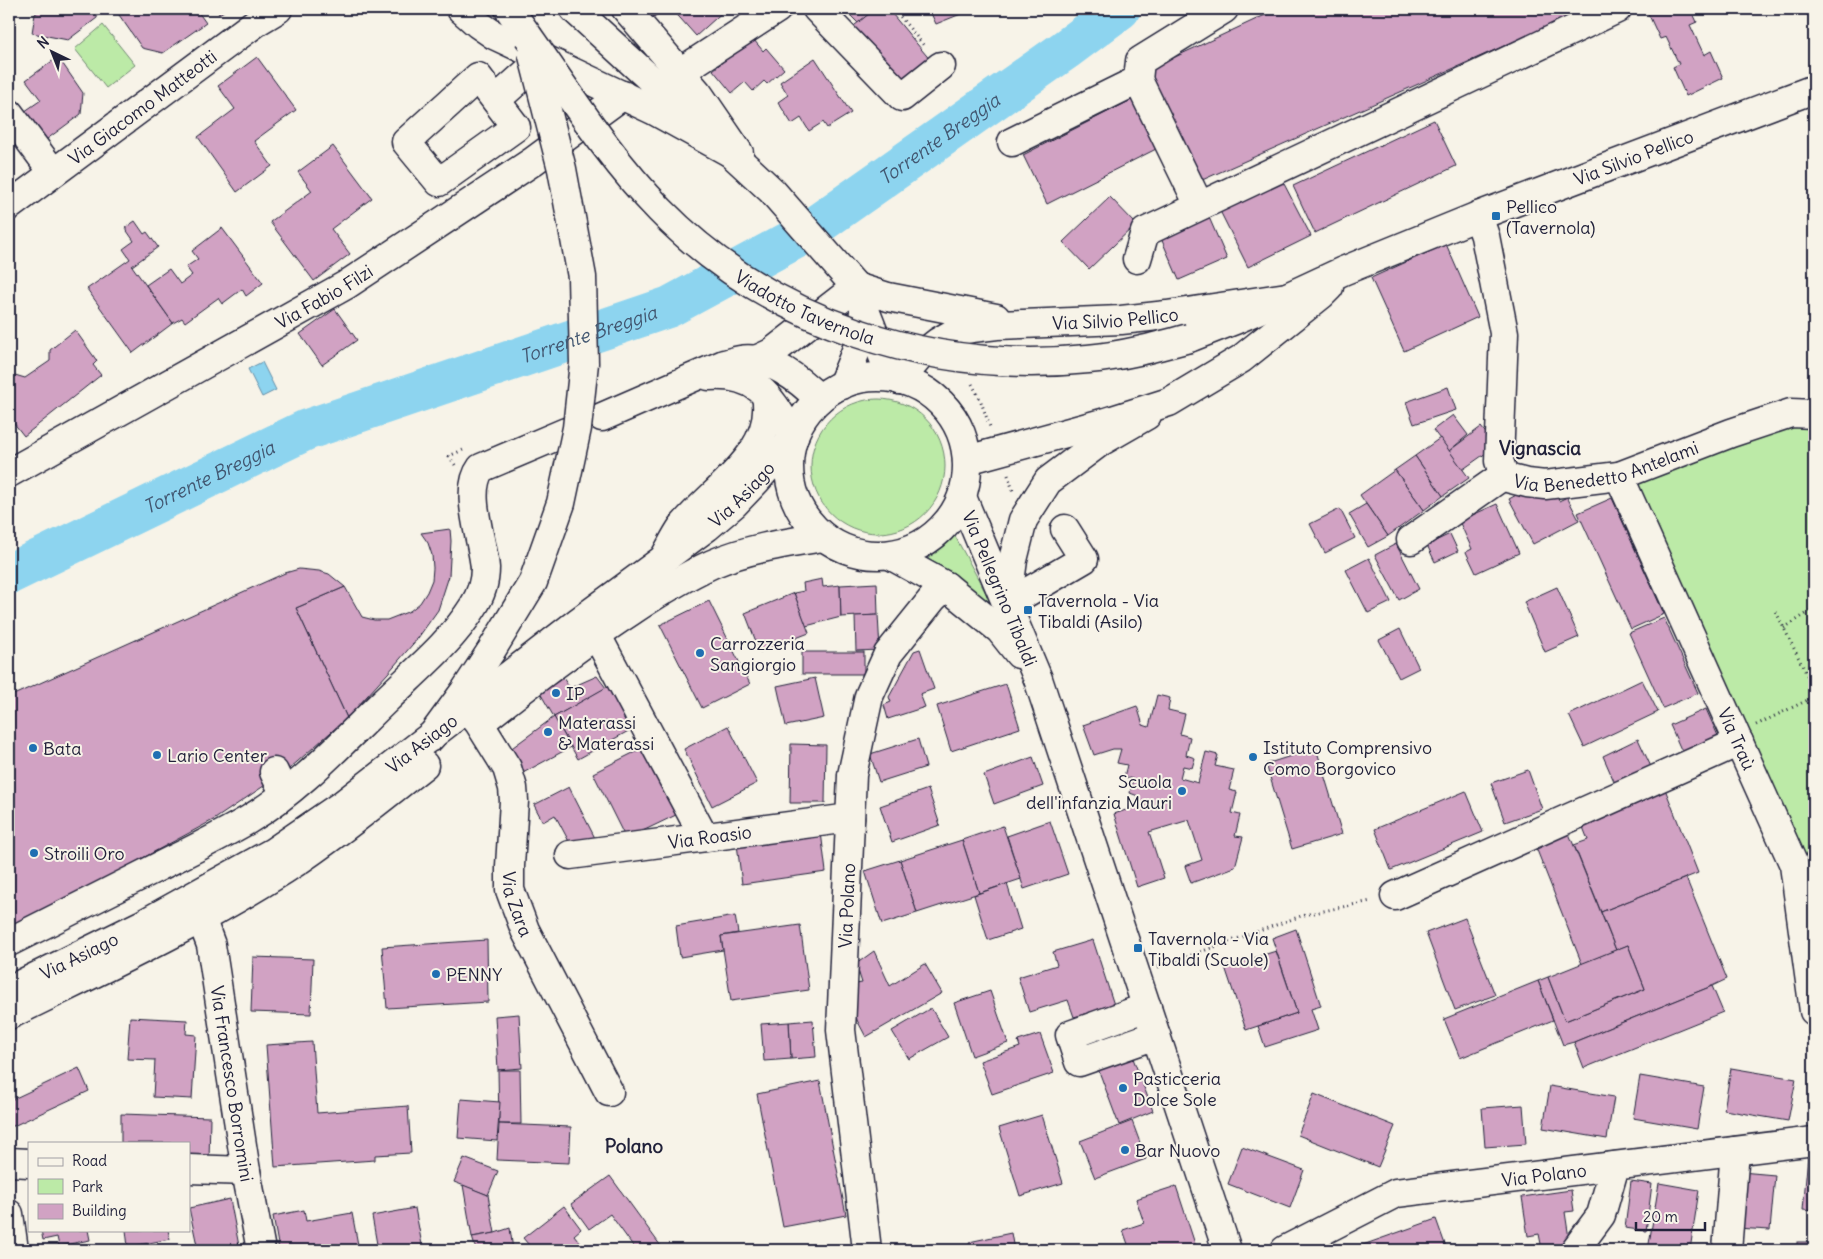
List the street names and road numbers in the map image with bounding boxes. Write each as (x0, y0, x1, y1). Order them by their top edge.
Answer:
street label: Via Giacomo Matteotti (64, 44, 221, 170)
street label: Via Silvio Pellico (1570, 124, 1697, 190)
street label: Via Fabio Filzi (271, 259, 377, 334)
street label: Viadotto Tavernola (731, 264, 878, 349)
street label: Via Silvio Pellico (1052, 302, 1180, 334)
street label: Via Benedetto Antelami (1511, 435, 1701, 497)
street label: Via Asiago (704, 456, 779, 532)
street label: Via Pellegrino Tibaldi (958, 507, 1043, 669)
street label: Via Traù (1713, 704, 1761, 773)
street label: Via Asiago (381, 708, 462, 778)
street label: Via Roasio (667, 820, 753, 853)
street label: Via Polano (833, 863, 860, 949)
street label: Via Zara (498, 871, 538, 940)
street label: Via Asiago (36, 927, 122, 984)
street label: Via Francesco Borromini (206, 984, 259, 1184)
street label: Via Polano (1500, 1158, 1588, 1191)

